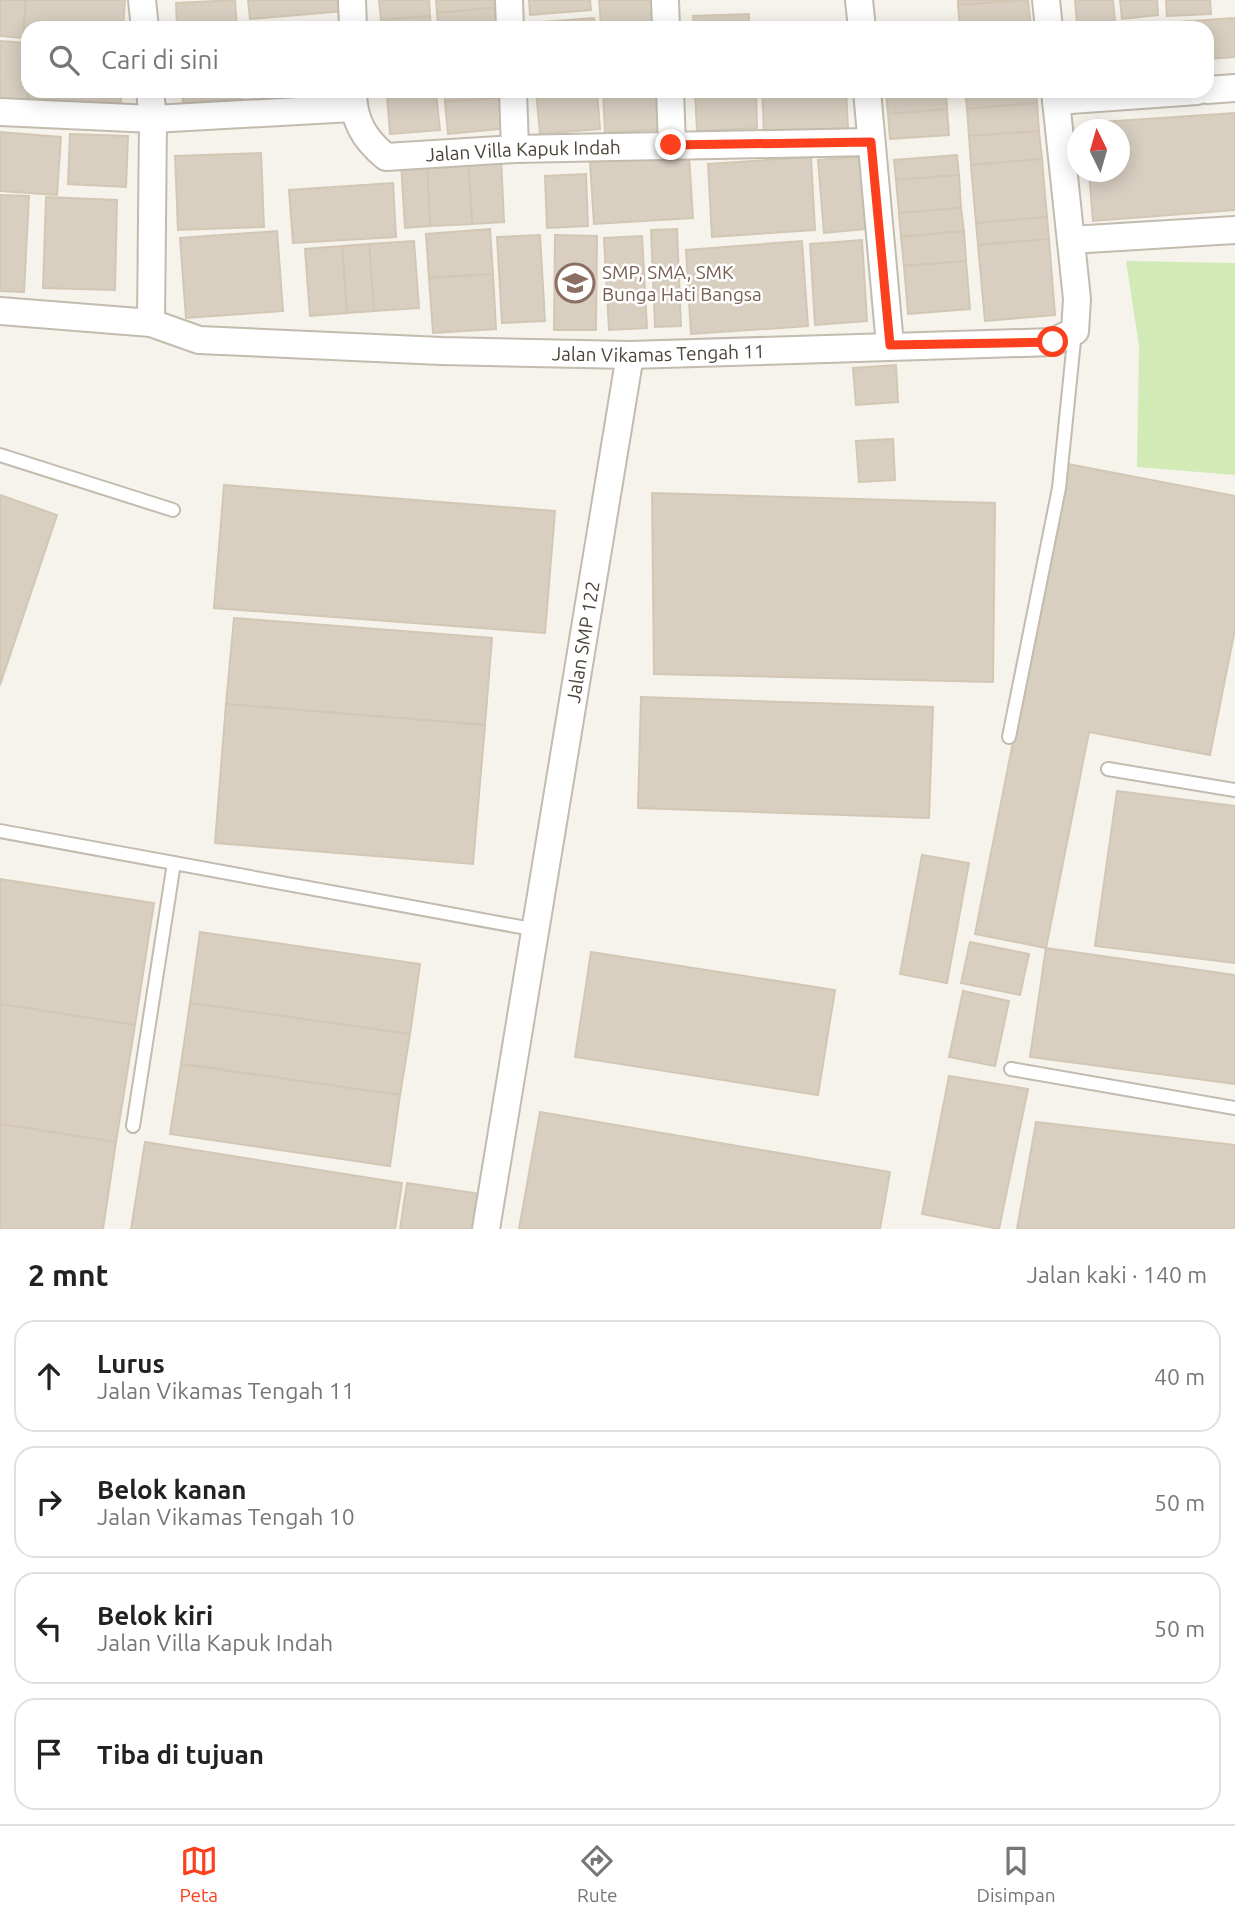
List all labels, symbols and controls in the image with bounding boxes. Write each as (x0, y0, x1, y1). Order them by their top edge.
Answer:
search box (21, 21, 1214, 98)
icon: search (45, 41, 83, 79)
text: Cari di sini (101, 45, 219, 74)
north arrow (1067, 119, 1130, 182)
route end (655, 129, 686, 160)
street label: Jalan Villa Kapuk Indah (425, 136, 621, 166)
place label: SMP, SMA, SMK Bunga Hati Bangsa (602, 261, 762, 305)
school or university icon: SMP, SMA, SMK Bunga Hati Bangsa (554, 262, 596, 304)
route start (1037, 326, 1068, 357)
street label: Jalan Vikamas Tengah 11 (552, 340, 765, 366)
street label: Jalan SMP 122 (562, 579, 604, 705)
text: 2 mnt (28, 1258, 108, 1292)
text: Jalan kaki · 140 m (1027, 1262, 1207, 1287)
text: Lurus (97, 1349, 165, 1378)
icon: ahead (30, 1357, 68, 1395)
text: 40 m (1154, 1364, 1205, 1389)
text: Jalan Vikamas Tengah 11 (97, 1378, 355, 1403)
text: Belok kanan (97, 1475, 247, 1504)
icon: right (30, 1483, 68, 1521)
text: 50 m (1154, 1490, 1205, 1515)
text: Jalan Vikamas Tengah 10 (97, 1504, 355, 1529)
text: Belok kiri (97, 1601, 213, 1630)
icon: left (30, 1609, 68, 1647)
text: 50 m (1154, 1616, 1205, 1641)
text: Jalan Villa Kapuk Indah (97, 1630, 333, 1655)
icon: arrive (30, 1735, 68, 1773)
text: Tiba di tujuan (97, 1740, 264, 1769)
tab: Peta (179, 1842, 218, 1906)
tab: Rute (577, 1842, 618, 1906)
tab: Disimpan (977, 1842, 1056, 1906)

